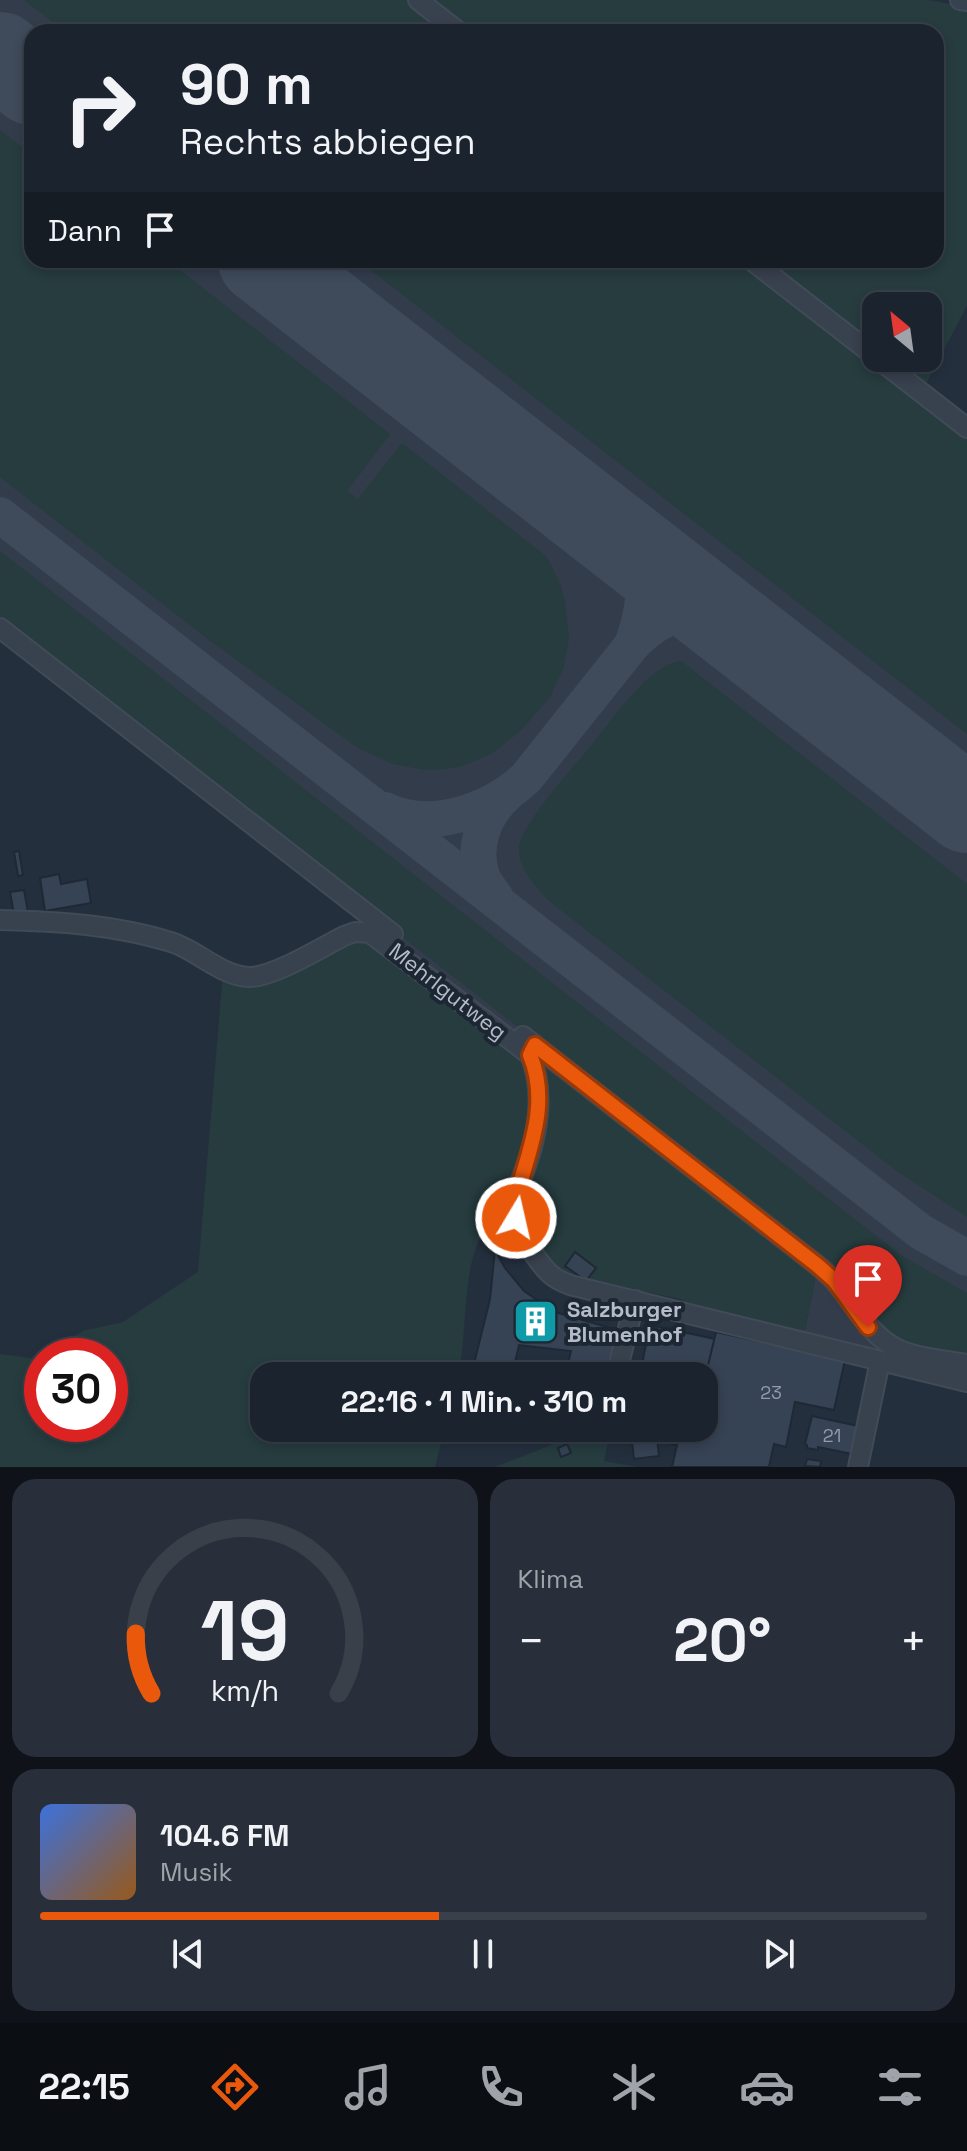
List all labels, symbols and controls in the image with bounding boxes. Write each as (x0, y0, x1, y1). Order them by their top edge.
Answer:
text: 90 m (180, 49, 313, 120)
icon: right (48, 56, 152, 160)
text: Rechts abbiegen (180, 119, 476, 165)
icon: arrive (138, 208, 182, 252)
text: Dann (48, 211, 122, 250)
north arrow (862, 292, 942, 372)
map controls (862, 292, 942, 372)
street label: Mehrlgutweg (384, 936, 512, 1046)
position arrow (474, 1176, 558, 1260)
pin (834, 1245, 902, 1327)
icon: arrive (846, 1257, 890, 1301)
place label: Salzburger Blumenhof (567, 1295, 682, 1348)
building icon: Salzburger Blumenhof (512, 1298, 560, 1346)
speed limit sign: 30 (24, 1338, 128, 1442)
house number: 23 (760, 1381, 782, 1404)
text: 22:16 · 1 Min. · 310 m (341, 1382, 627, 1421)
house number: 21 (823, 1424, 841, 1447)
text: Klima (518, 1562, 583, 1596)
text: 19 (200, 1578, 289, 1684)
text: 20° (673, 1602, 771, 1679)
text: − (518, 1613, 545, 1669)
text: + (900, 1613, 927, 1669)
text: km/h (211, 1673, 279, 1709)
text: 104.6 FM (160, 1816, 289, 1855)
text: Musik (160, 1855, 232, 1889)
icon: previous (166, 1932, 210, 1976)
icon: pause (461, 1932, 505, 1976)
icon: next (757, 1932, 801, 1976)
icon: directions (207, 2059, 263, 2115)
icon: music (340, 2059, 396, 2115)
icon: phone (473, 2059, 529, 2115)
icon: climate (606, 2059, 662, 2115)
icon: car (739, 2059, 795, 2115)
icon: filters (872, 2059, 928, 2115)
text: 22:15 (39, 2064, 130, 2110)

